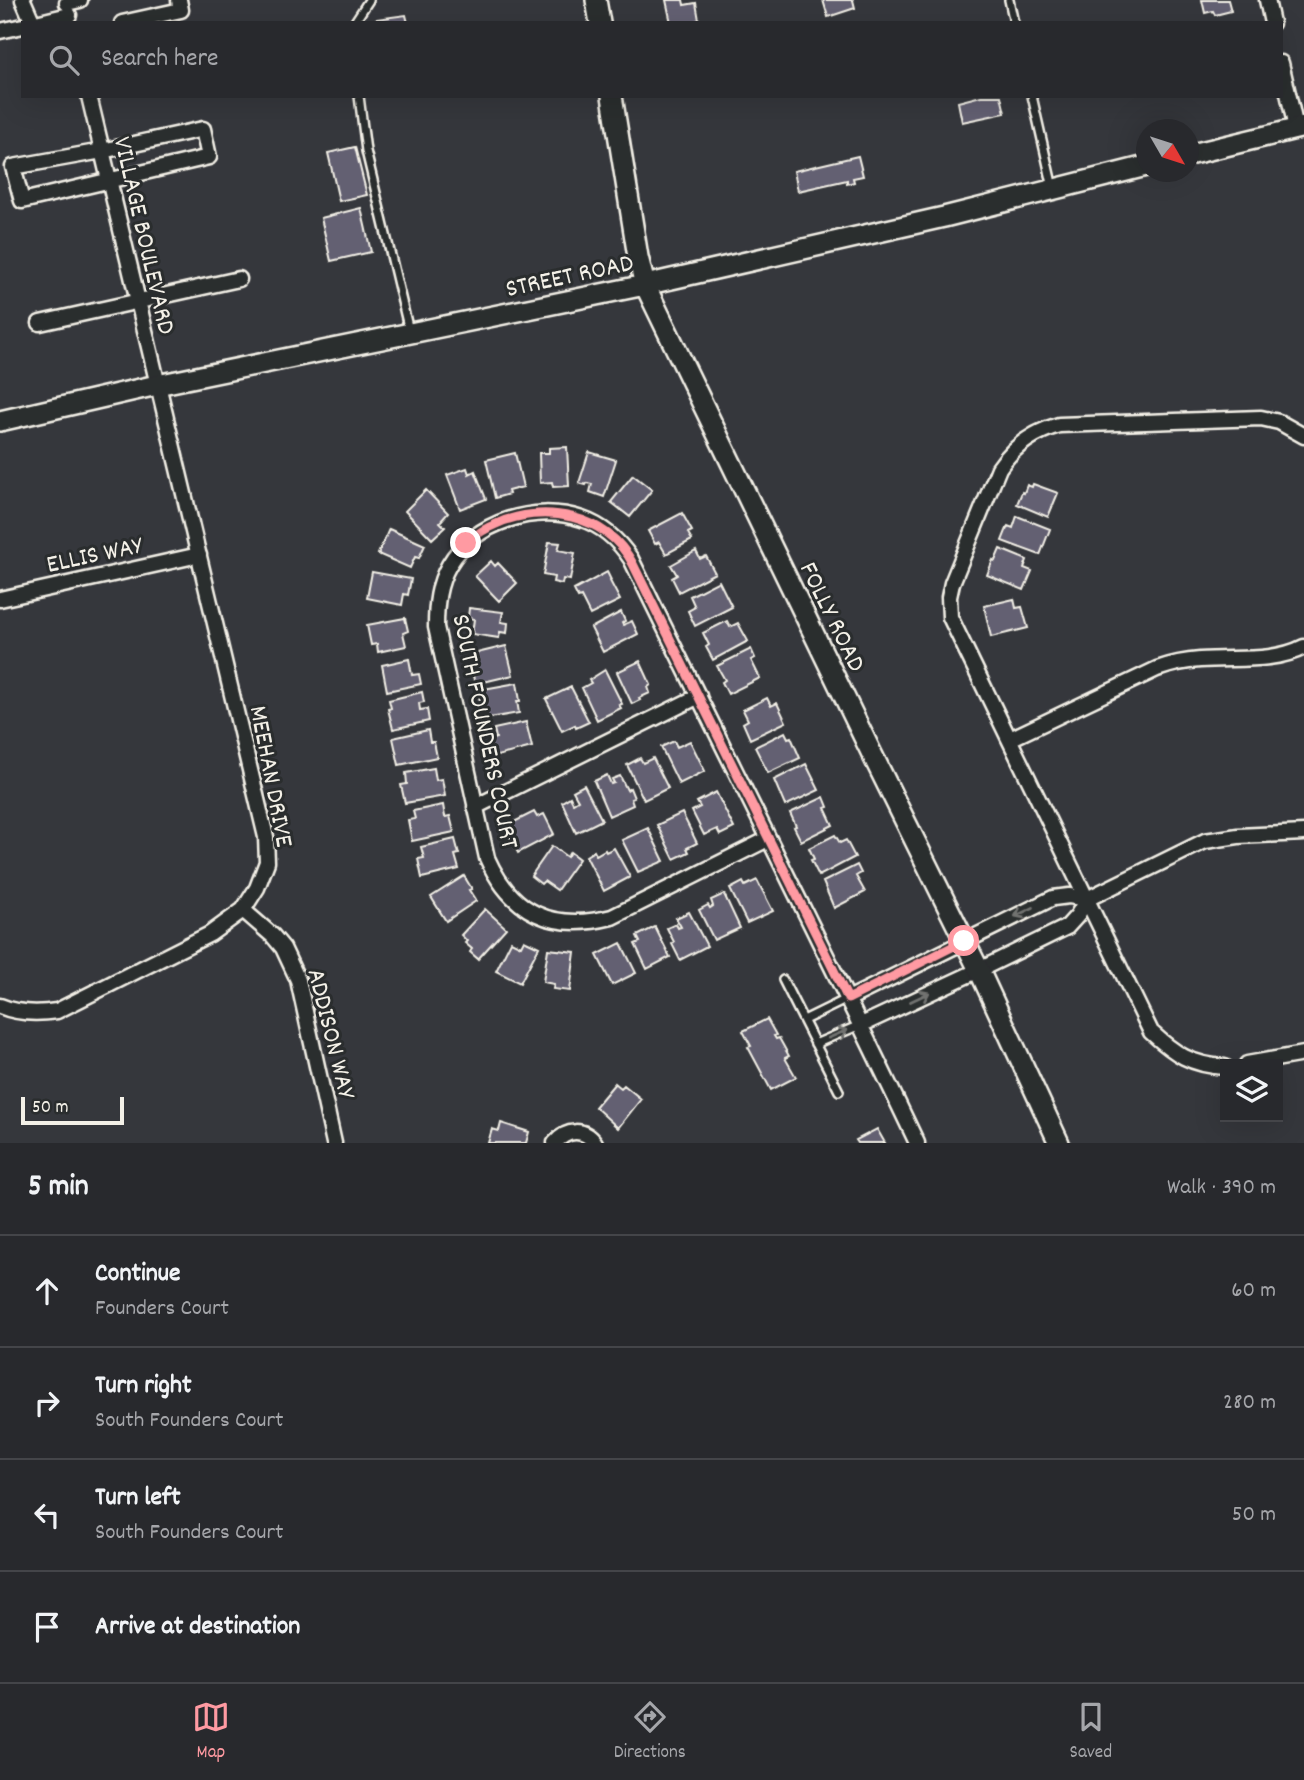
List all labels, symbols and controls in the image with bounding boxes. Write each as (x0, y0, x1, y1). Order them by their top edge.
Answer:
search box (21, 21, 1283, 98)
icon: search (45, 41, 83, 79)
text: Search here (101, 41, 219, 78)
north arrow (1136, 119, 1199, 182)
street label: VILLAGE BOULEVARD (102, 133, 183, 338)
street label: STREET ROAD (502, 246, 637, 309)
route end (450, 527, 481, 558)
street label: ELLIS WAY (43, 528, 148, 585)
street label: FOLLY ROAD (788, 556, 873, 679)
street label: SOUTH FOUNDERS COURT (441, 611, 527, 853)
street label: MEEHAN DRIVE (238, 703, 301, 851)
one-way arrow (1014, 906, 1035, 919)
route start (948, 925, 979, 956)
street label: ADDISON WAY (296, 965, 364, 1104)
one-way arrow (909, 990, 930, 1003)
one-way arrow (827, 1027, 848, 1040)
map controls (1220, 1059, 1283, 1122)
button: layers (1220, 1059, 1283, 1122)
scale bar (21, 1094, 124, 1126)
text: 50 m (32, 1095, 69, 1122)
text: 5 min (28, 1167, 89, 1210)
text: Walk · 390 m (1167, 1172, 1276, 1205)
text: Continue (95, 1256, 180, 1293)
icon: ahead (28, 1272, 66, 1310)
text: 60 m (1231, 1275, 1276, 1308)
text: Founders Court (95, 1293, 229, 1326)
text: Turn right (95, 1368, 192, 1405)
icon: right (28, 1384, 66, 1422)
text: 280 m (1223, 1387, 1276, 1420)
text: South Founders Court (95, 1405, 284, 1438)
text: Turn left (95, 1480, 181, 1517)
icon: left (28, 1496, 66, 1534)
text: 50 m (1232, 1499, 1276, 1532)
text: South Founders Court (95, 1517, 284, 1550)
icon: arrive (28, 1608, 66, 1646)
text: Arrive at destination (95, 1609, 300, 1646)
tab: Map (192, 1698, 230, 1767)
tab: Directions (614, 1698, 686, 1767)
tab: Saved (1070, 1698, 1112, 1767)

